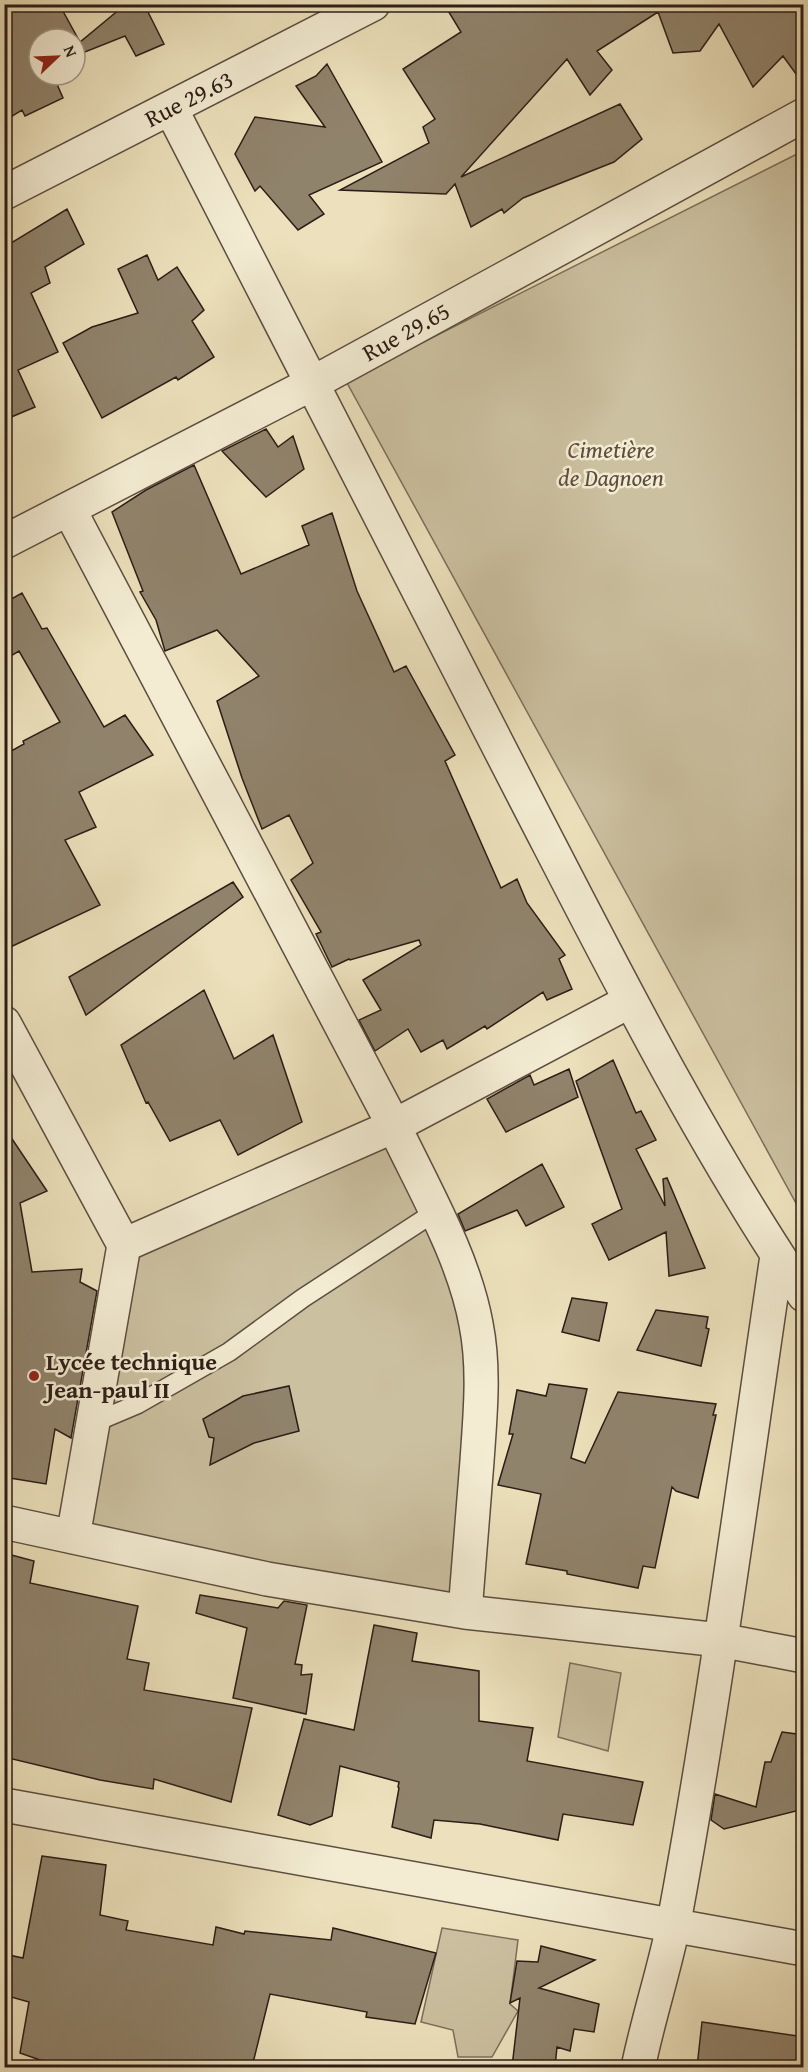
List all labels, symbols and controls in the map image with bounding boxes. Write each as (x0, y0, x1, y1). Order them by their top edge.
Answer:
north arrow (27, 27, 87, 87)
text: N (58, 42, 84, 61)
street label: Rue 29.63 (138, 61, 239, 136)
street label: Rue 29.65 (356, 293, 456, 370)
park label: Cimetière de Dagnoen (558, 432, 664, 495)
place label: Lycée technique Jean-paul II (42, 1344, 217, 1407)
marker: Lycée technique Jean-paul II (27, 1369, 41, 1383)

